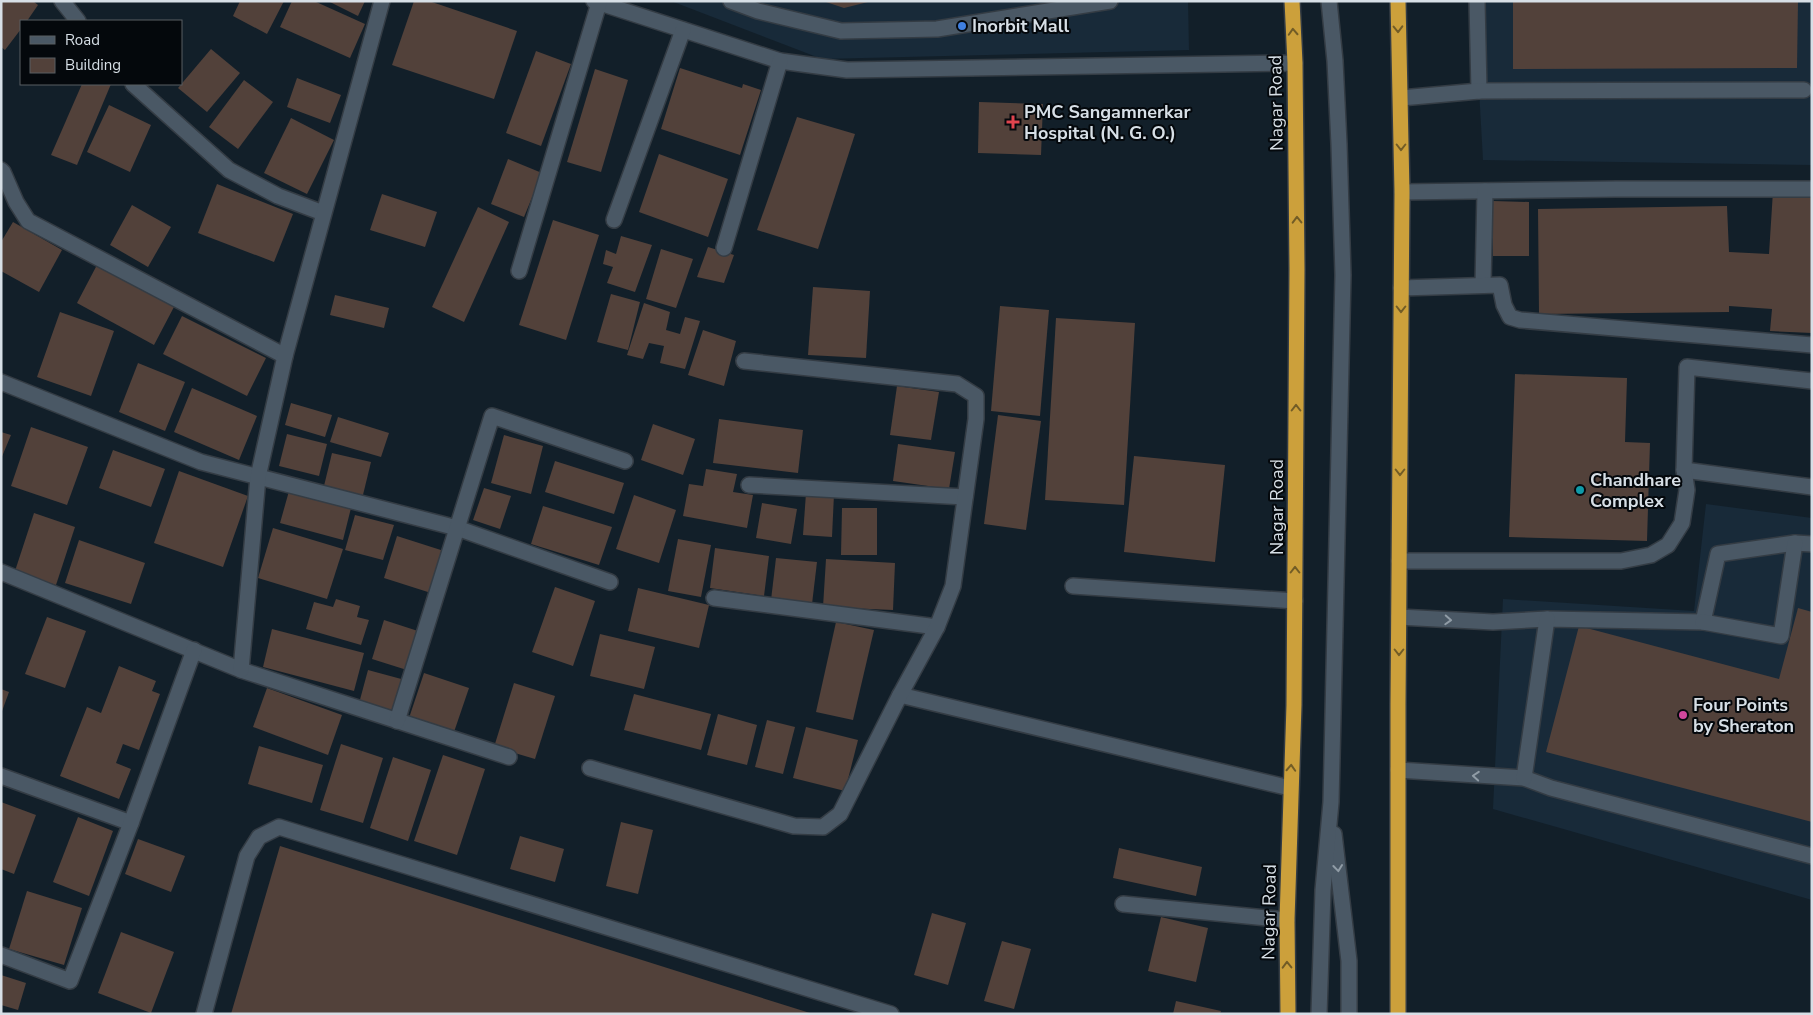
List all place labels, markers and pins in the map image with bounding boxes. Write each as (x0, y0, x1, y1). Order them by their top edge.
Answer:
place label: Inorbit Mall (972, 14, 1069, 38)
marker: Inorbit Mall (956, 20, 968, 32)
place label: PMC Sangamnerkar Hospital (N. G. O.) (1024, 100, 1190, 145)
marker: PMC Sangamnerkar Hospital (N. G. O.) (1006, 115, 1020, 129)
place label: Chandhare Complex (1590, 468, 1681, 513)
marker: Chandhare Complex (1574, 484, 1586, 496)
place label: Four Points by Sheraton (1693, 693, 1794, 738)
marker: Four Points by Sheraton (1677, 709, 1689, 721)

